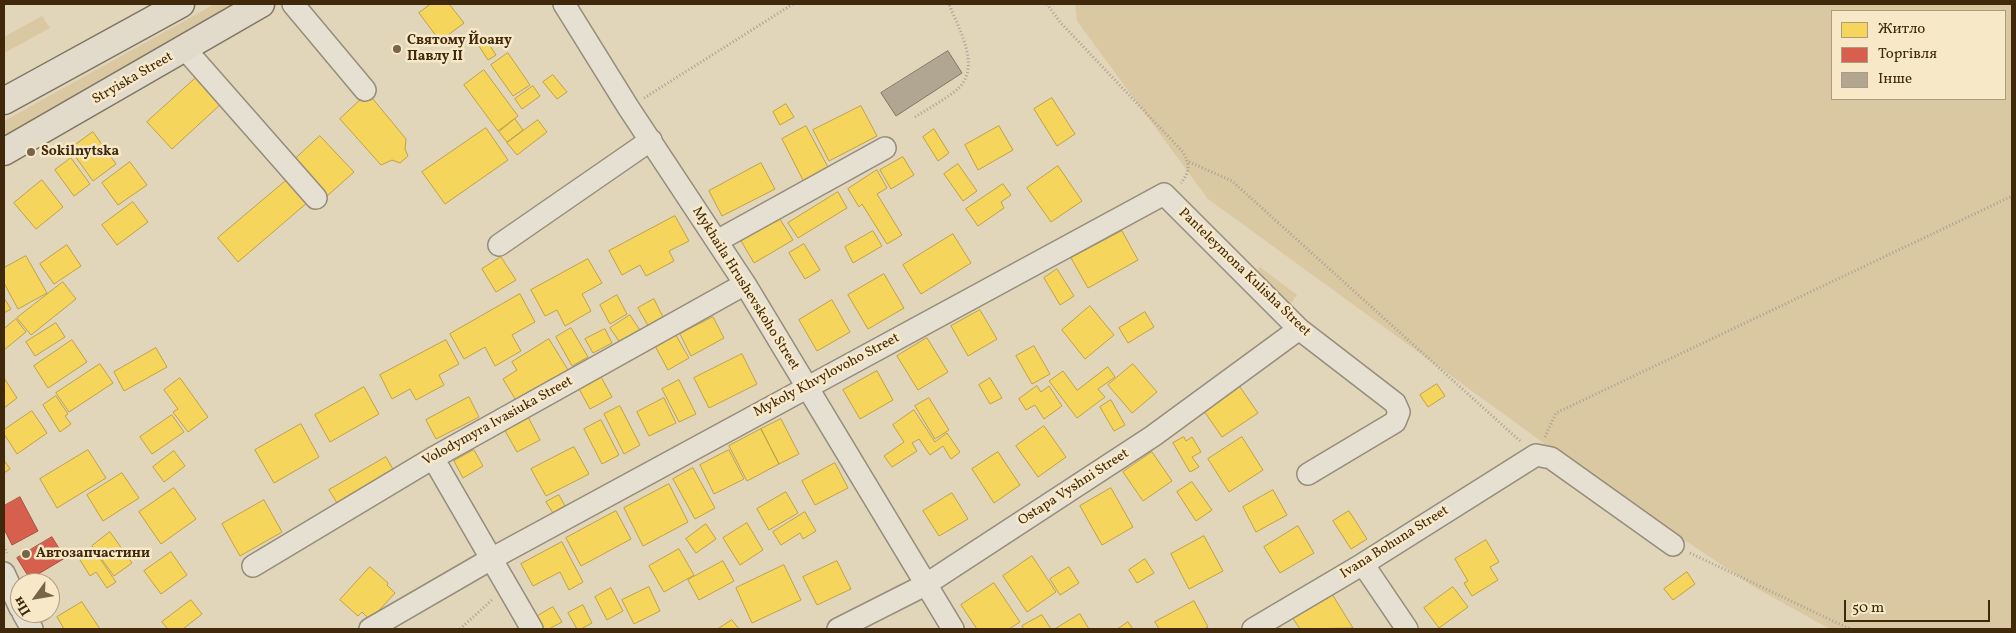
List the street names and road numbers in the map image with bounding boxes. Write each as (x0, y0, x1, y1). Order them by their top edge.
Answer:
street label: Stryiska Street (90, 49, 176, 109)
street label: Mykhaila Hrushevskoho Street (688, 204, 802, 374)
street label: Panteleymona Kulisha Street (1174, 205, 1314, 341)
street label: Mykoly Khvylovoho Street (751, 330, 903, 422)
street label: Volodymyra Ivasiuka Street (420, 374, 576, 470)
street label: Ostapa Vyshni Street (1016, 446, 1132, 530)
street label: Ivana Bohuna Street (1338, 503, 1452, 583)

